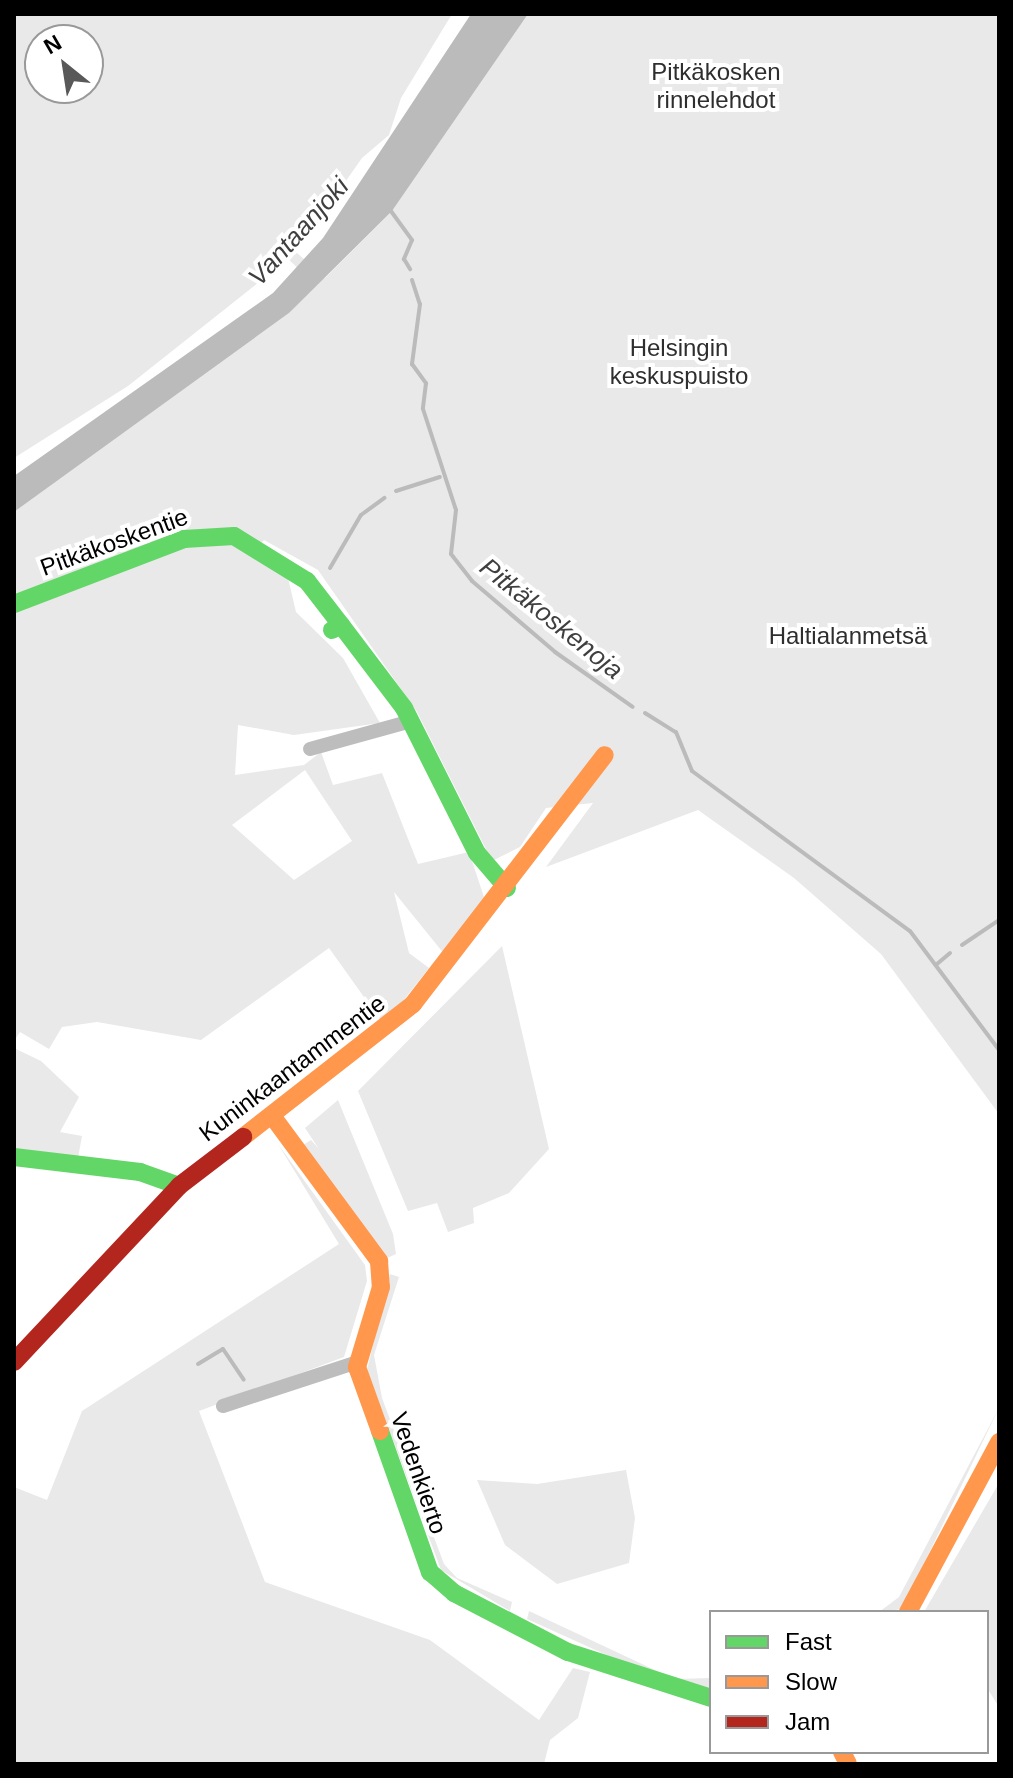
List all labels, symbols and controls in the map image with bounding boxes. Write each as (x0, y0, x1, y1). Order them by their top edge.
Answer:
north arrow (24, 24, 104, 104)
text: N (40, 30, 66, 59)
park label: Pitkäkosken rinnelehdot (651, 58, 781, 114)
water label: Vantaanjoki (242, 171, 356, 293)
park label: Helsingin keskuspuisto (610, 334, 748, 390)
street label: Pitkäkoskentie (36, 502, 192, 582)
water label: Pitkäkoskenoja (473, 552, 629, 686)
park label: Haltialanmetsä (769, 622, 927, 650)
street label: Kuninkaantammentie (193, 989, 391, 1147)
street label: Vedenkierto (385, 1408, 453, 1538)
legend (709, 1610, 989, 1754)
text: Fast (785, 1628, 832, 1655)
text: Slow (785, 1668, 837, 1695)
text: Jam (785, 1708, 830, 1735)

